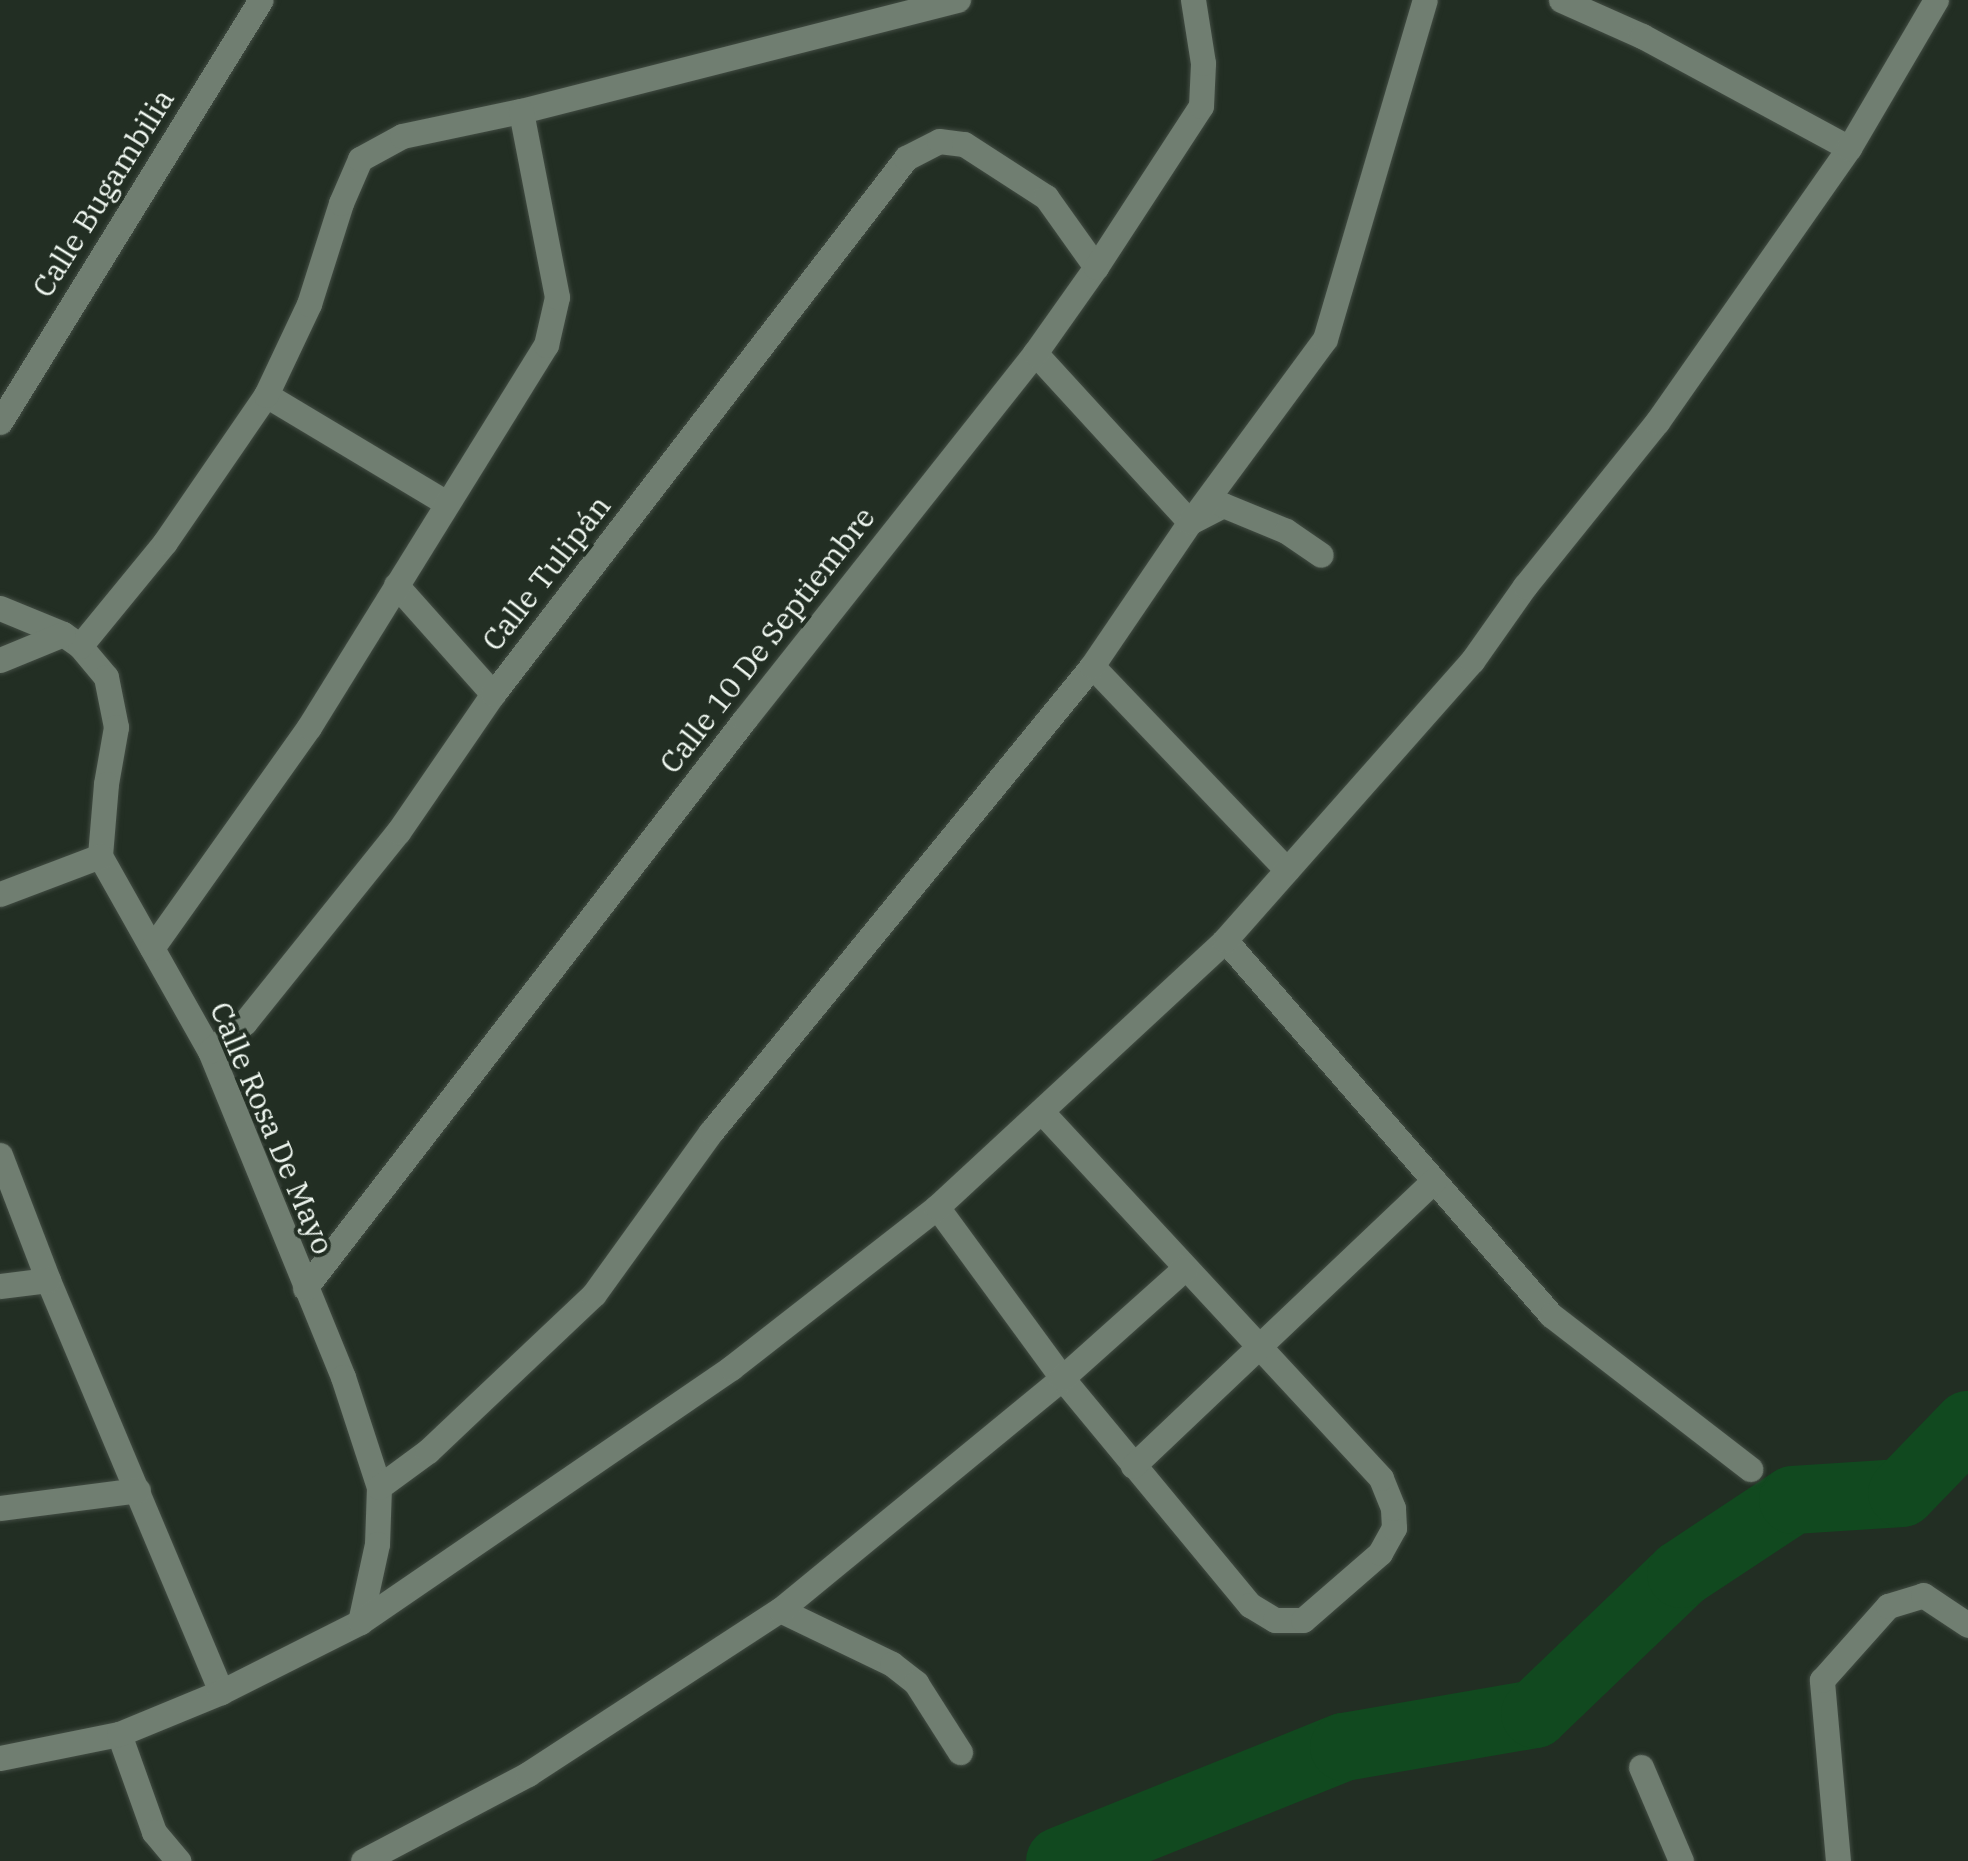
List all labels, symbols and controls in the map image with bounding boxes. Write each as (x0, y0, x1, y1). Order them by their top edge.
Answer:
street label: Calle Bugambilia (25, 82, 181, 304)
street label: Calle Tulipán (474, 488, 618, 658)
street label: Calle 10 De Septiembre (652, 500, 882, 780)
street label: Calle Rosa De Mayo (203, 997, 341, 1259)

